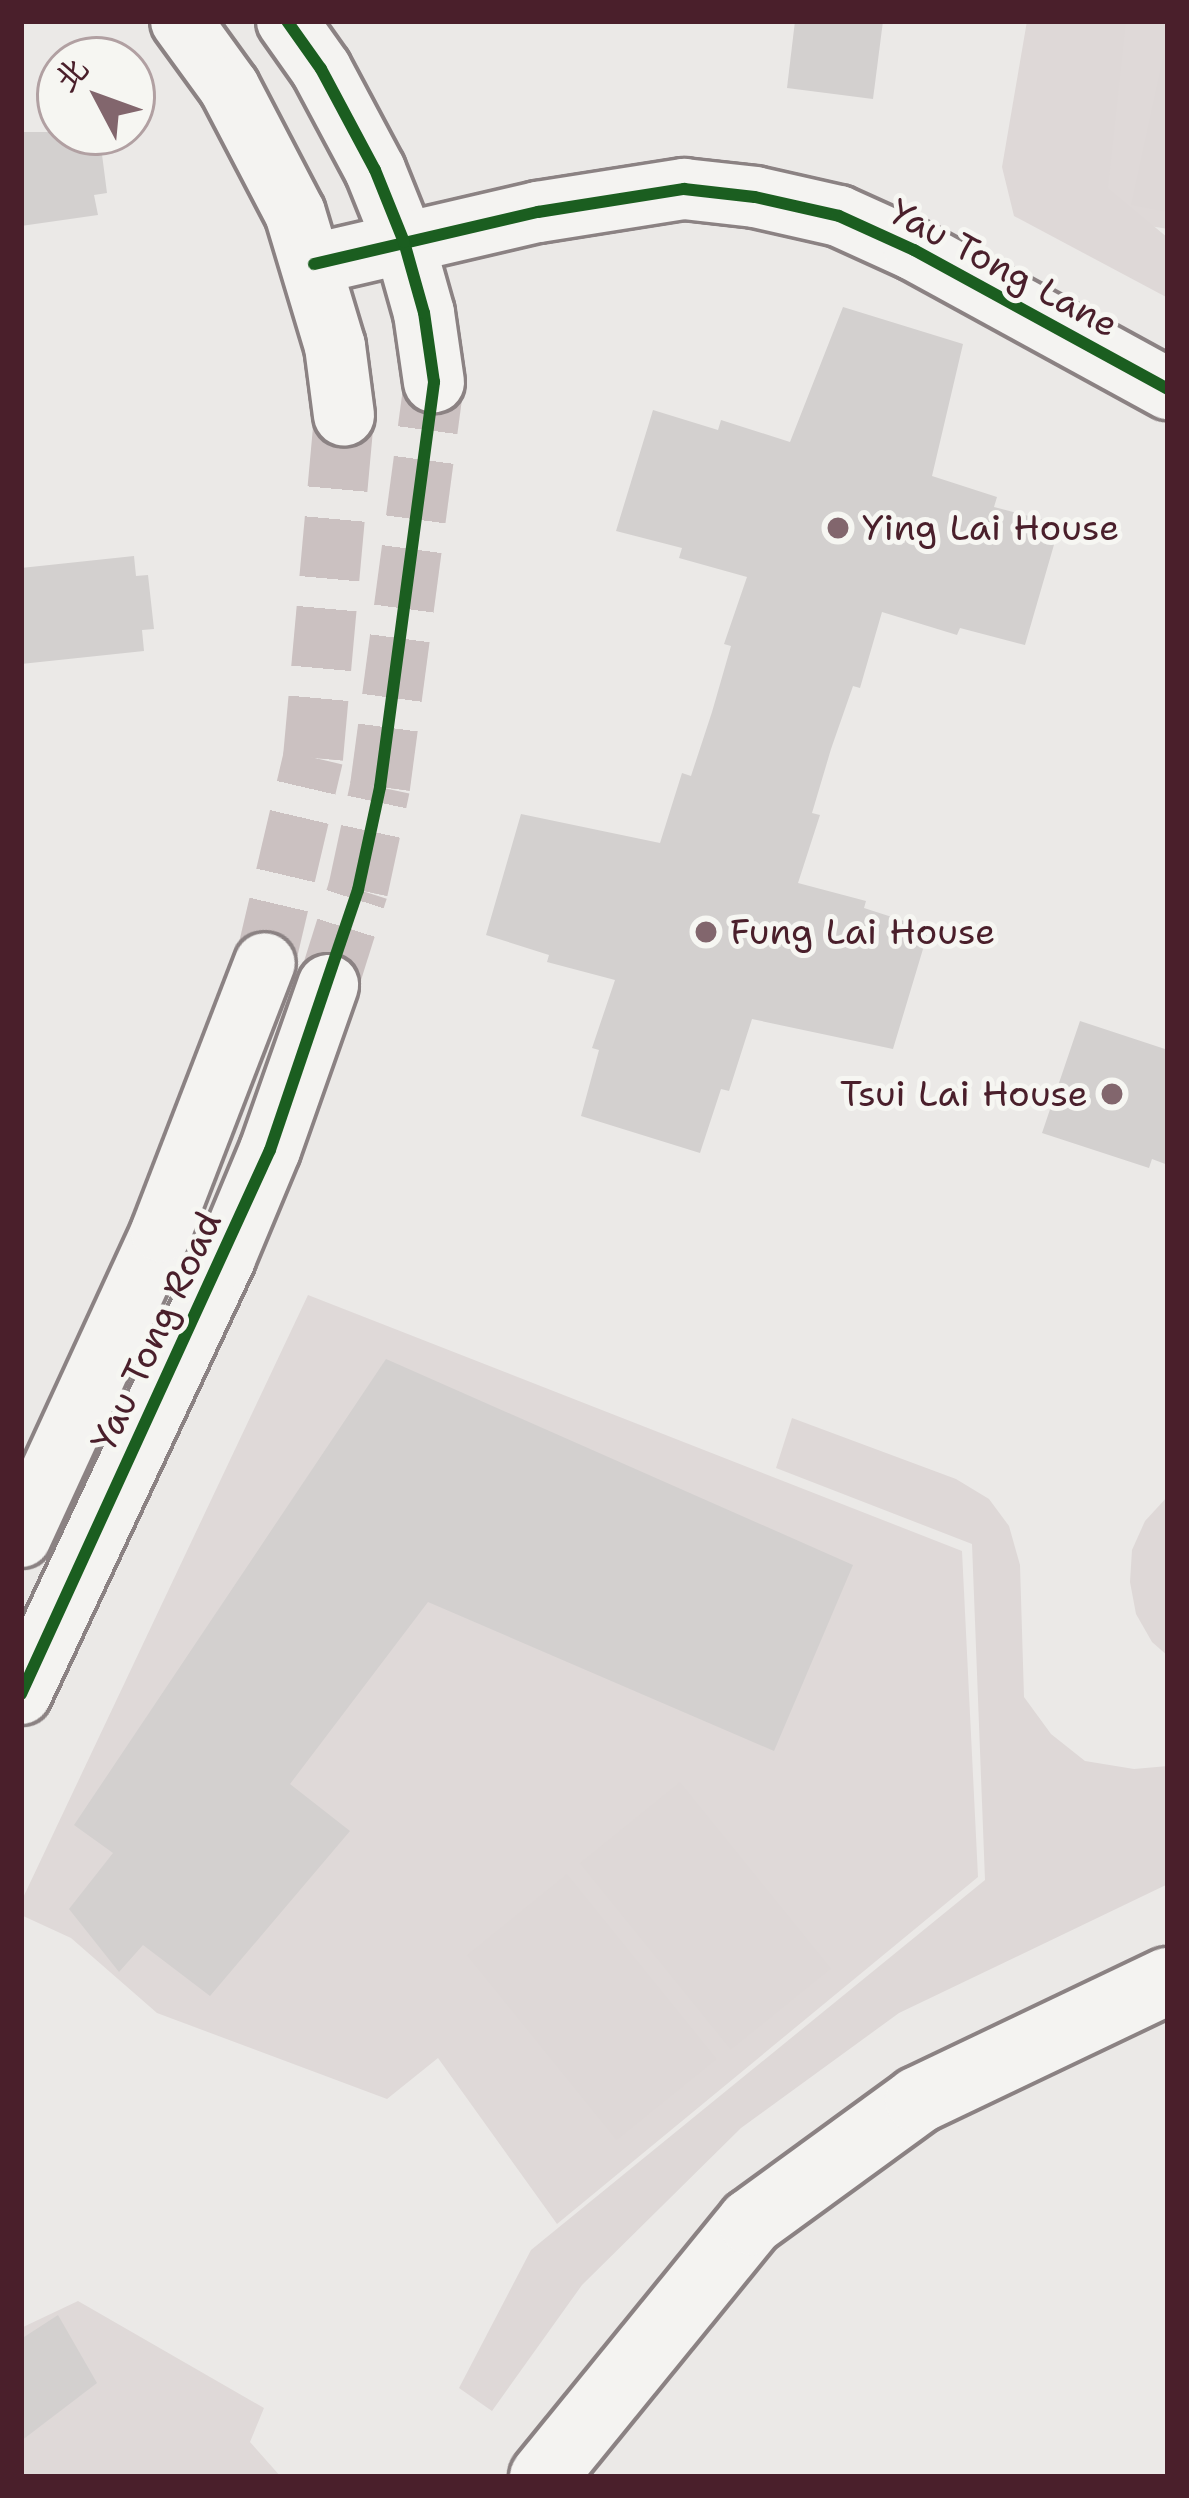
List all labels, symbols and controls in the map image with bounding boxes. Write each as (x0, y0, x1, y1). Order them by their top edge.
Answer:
north arrow (36, 36, 156, 156)
text: 北 (43, 47, 99, 101)
street label: Yau Tong Lane (882, 190, 1126, 346)
place label: Ying Lai House (862, 506, 1119, 550)
marker: Ying Lai House (825, 515, 851, 541)
place label: Fung Lai House (730, 910, 995, 954)
marker: Fung Lai House (693, 919, 719, 945)
place label: Tsui Lai House (840, 1072, 1088, 1116)
marker: Tsui Lai House (1099, 1081, 1125, 1107)
street label: Yau Tong Road (82, 1205, 230, 1457)

